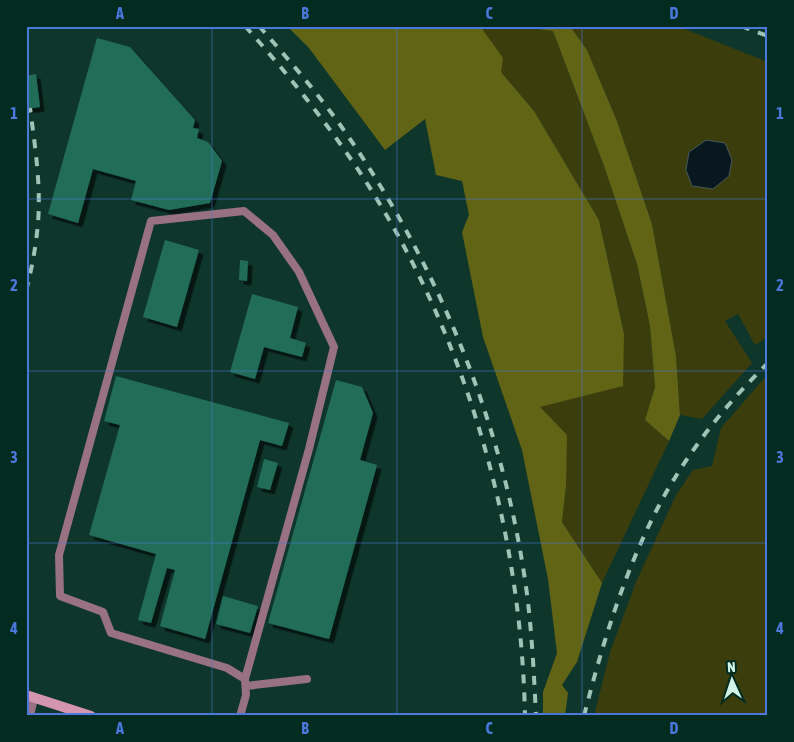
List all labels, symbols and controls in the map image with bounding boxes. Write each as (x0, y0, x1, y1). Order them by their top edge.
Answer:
text: A (115, 4, 124, 22)
text: B (301, 4, 309, 22)
text: C (485, 4, 493, 22)
text: D (670, 4, 679, 22)
text: 1 (10, 104, 18, 122)
text: 1 (776, 104, 784, 122)
text: 2 (10, 276, 18, 294)
text: 2 (776, 276, 784, 294)
text: 3 (10, 448, 18, 466)
text: 3 (776, 448, 784, 466)
text: 4 (9, 619, 18, 637)
text: 4 (775, 619, 784, 637)
north arrow (706, 654, 756, 704)
text: N (727, 659, 736, 675)
text: A (115, 719, 124, 737)
text: B (301, 719, 309, 737)
text: C (485, 719, 493, 737)
text: D (670, 719, 679, 737)

